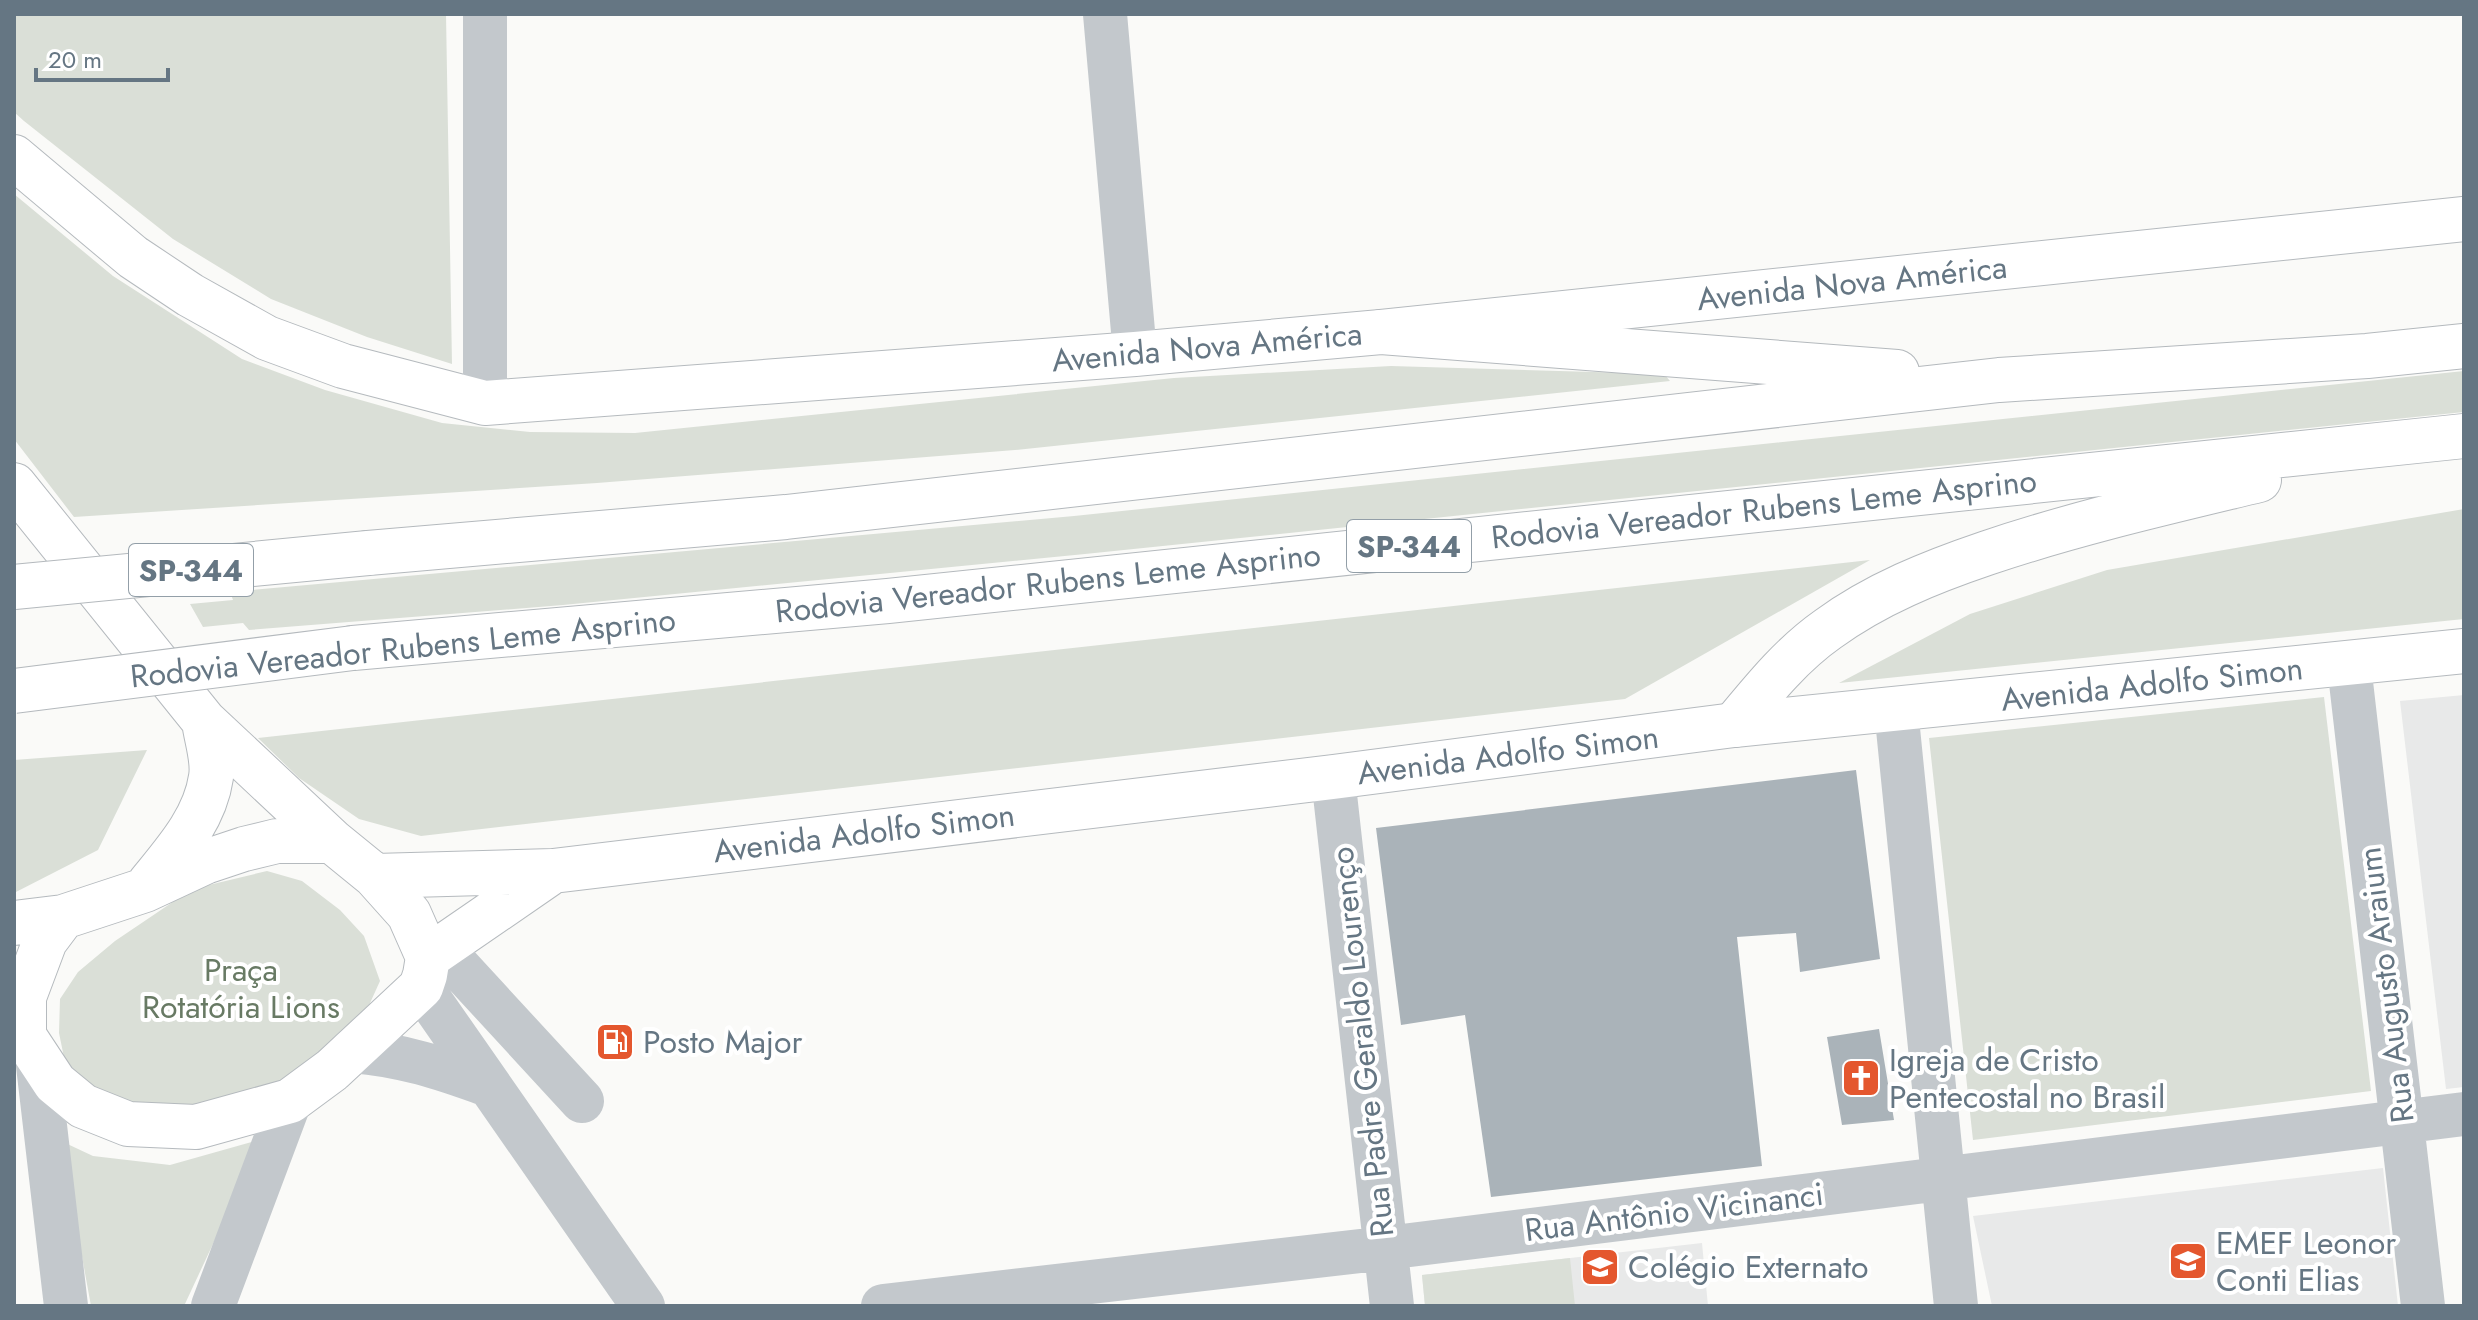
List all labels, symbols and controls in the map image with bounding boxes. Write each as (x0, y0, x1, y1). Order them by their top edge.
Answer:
scale bar (36, 32, 168, 82)
text: 20 m (48, 42, 102, 77)
street label: Avenida Nova América (1695, 244, 2009, 322)
street label: Avenida Nova América (1050, 311, 1364, 383)
street label: Rodovia Vereador Rubens Leme Asprino (1489, 457, 2039, 561)
road number: SP-344 (1347, 520, 1471, 572)
street label: Rodovia Vereador Rubens Leme Asprino (773, 531, 1323, 635)
road number: SP-344 (129, 544, 253, 596)
street label: Rodovia Vereador Rubens Leme Asprino (128, 596, 678, 700)
street label: Avenida Adolfo Simon (1999, 645, 2305, 723)
street label: Avenida Adolfo Simon (1355, 714, 1661, 796)
street label: Avenida Adolfo Simon (711, 792, 1017, 874)
street label: Rua Padre Geraldo Lourenço (1319, 845, 1405, 1239)
street label: Rua Augusto Araium (2346, 845, 2426, 1125)
park label: Praça Rotatória Lions (142, 947, 340, 1030)
place label: Posto Major (643, 1019, 802, 1065)
fuel station icon: Posto Major (594, 1021, 636, 1063)
place label: Igreja de Cristo Pentecostal no Brasil (1889, 1037, 2165, 1120)
church icon: Igreja de Cristo Pentecostal no Brasil (1840, 1057, 1882, 1099)
street label: Rua Antônio Vicinanci (1522, 1171, 1826, 1253)
place label: EMEF Leonor Conti Elias (2216, 1220, 2396, 1303)
school or university icon: EMEF Leonor Conti Elias (2167, 1240, 2209, 1282)
place label: Colégio Externato (1628, 1244, 1868, 1290)
school or university icon: Colégio Externato (1579, 1246, 1621, 1288)

